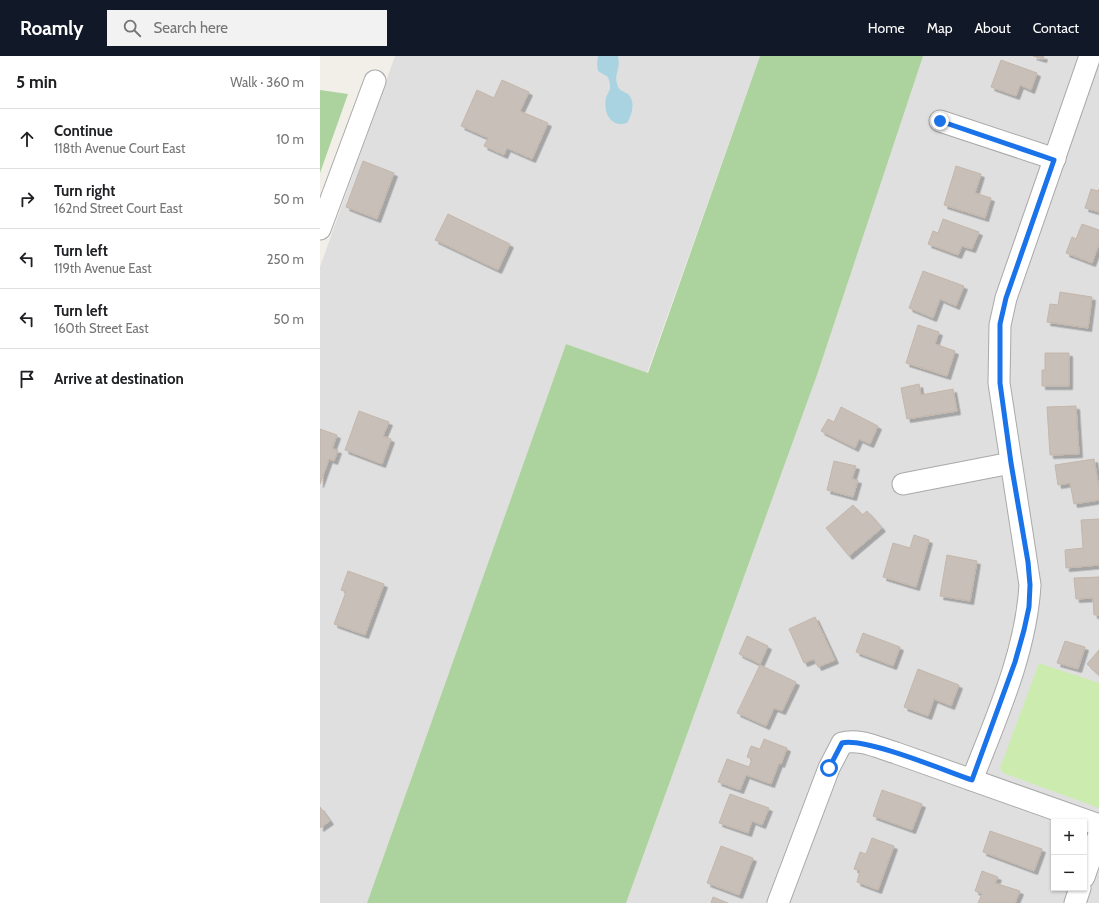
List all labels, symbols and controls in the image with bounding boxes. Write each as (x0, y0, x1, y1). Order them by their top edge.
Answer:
search box (107, 10, 387, 46)
text: Roamly (20, 17, 83, 40)
icon: search (121, 17, 143, 39)
text: Search here (153, 19, 228, 37)
text: Home (868, 19, 905, 37)
text: Map (927, 19, 952, 37)
text: About (974, 19, 1011, 37)
text: Contact (1033, 19, 1079, 37)
text: 5 min (16, 72, 57, 92)
text: Walk · 360 m (230, 74, 304, 90)
route end (931, 112, 949, 130)
text: Continue (54, 122, 113, 140)
icon: ahead (16, 128, 38, 150)
text: 10 m (276, 131, 304, 147)
text: 118th Avenue Court East (54, 140, 185, 156)
text: Turn right (54, 182, 115, 200)
icon: right (16, 188, 38, 210)
text: 50 m (274, 191, 304, 207)
text: 162nd Street Court East (54, 200, 183, 216)
text: Turn left (54, 242, 108, 260)
icon: left (16, 248, 38, 270)
text: 250 m (267, 251, 304, 267)
text: 119th Avenue East (54, 260, 152, 276)
text: Turn left (54, 302, 108, 320)
icon: left (16, 308, 38, 330)
text: 50 m (274, 311, 304, 327)
text: 160th Street East (54, 320, 149, 336)
icon: arrive (16, 368, 38, 390)
text: Arrive at destination (54, 370, 184, 388)
route start (820, 759, 838, 777)
map controls (1051, 819, 1087, 891)
button: + (1051, 819, 1087, 855)
button: − (1051, 855, 1087, 891)

